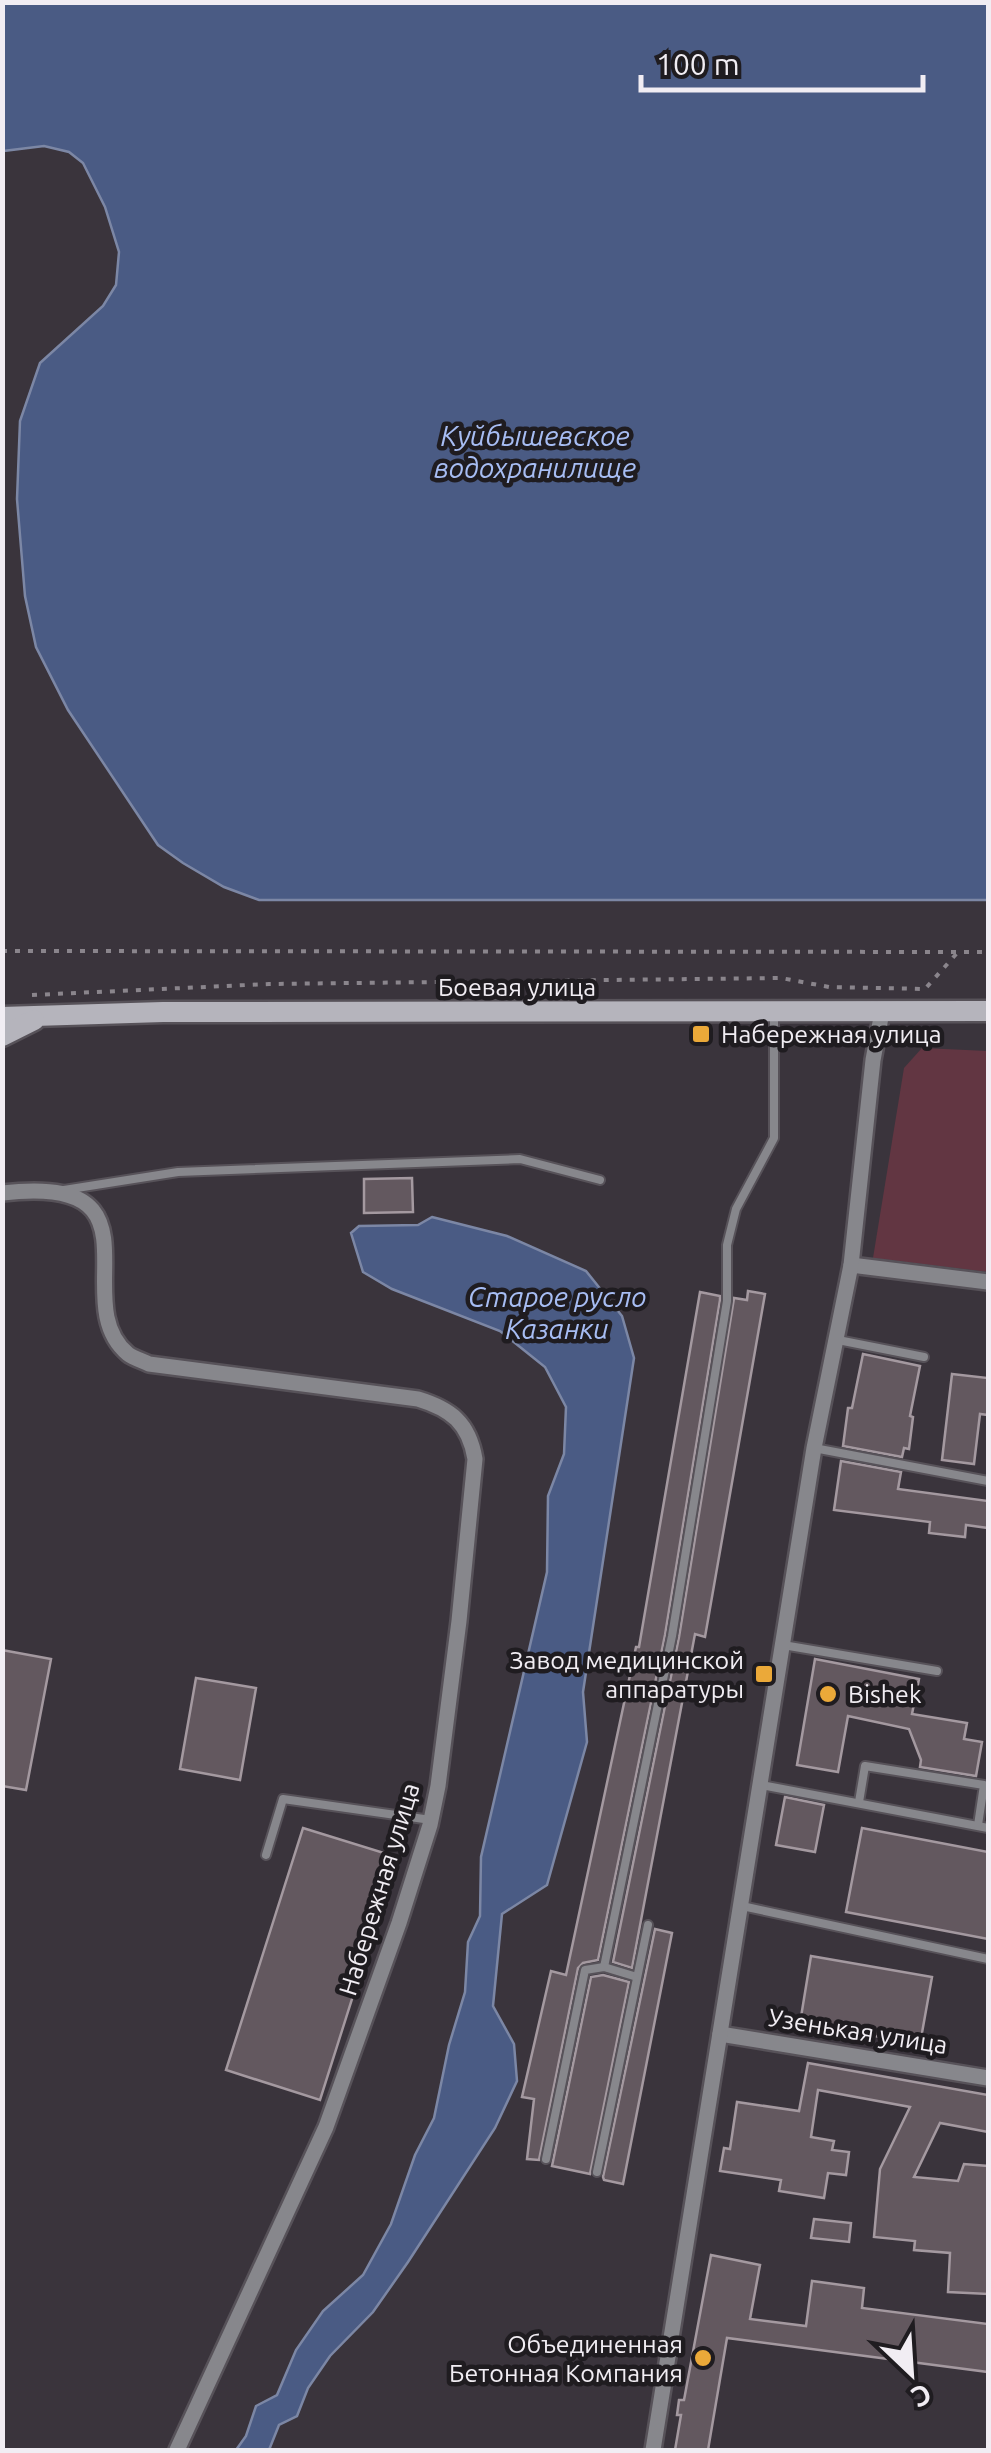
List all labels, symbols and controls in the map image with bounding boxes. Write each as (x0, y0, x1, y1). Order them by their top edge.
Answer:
scale bar (641, 30, 924, 92)
text: 100 m (656, 47, 740, 81)
water label: Куйбышевское водохранилище (434, 420, 636, 483)
street label: Боевая улица (438, 973, 596, 1001)
place label: Набережная улица (721, 1020, 942, 1048)
marker: Набережная улица (690, 1023, 712, 1045)
water label: Старое русло Казанки (468, 1281, 646, 1344)
place label: Завод медицинской аппаратуры (510, 1646, 744, 1703)
marker: Завод медицинской аппаратуры (753, 1663, 775, 1685)
place label: Bishek (848, 1680, 922, 1708)
marker: Bishek (817, 1683, 839, 1705)
street label: Набережная улица (333, 1779, 425, 1999)
street label: Узенькая улица (767, 2003, 949, 2059)
north arrow (861, 2323, 961, 2423)
place label: Объединенная Бетонная Компания (449, 2330, 683, 2387)
marker: Объединенная Бетонная Компания (692, 2347, 714, 2369)
text: С (907, 2378, 936, 2414)

